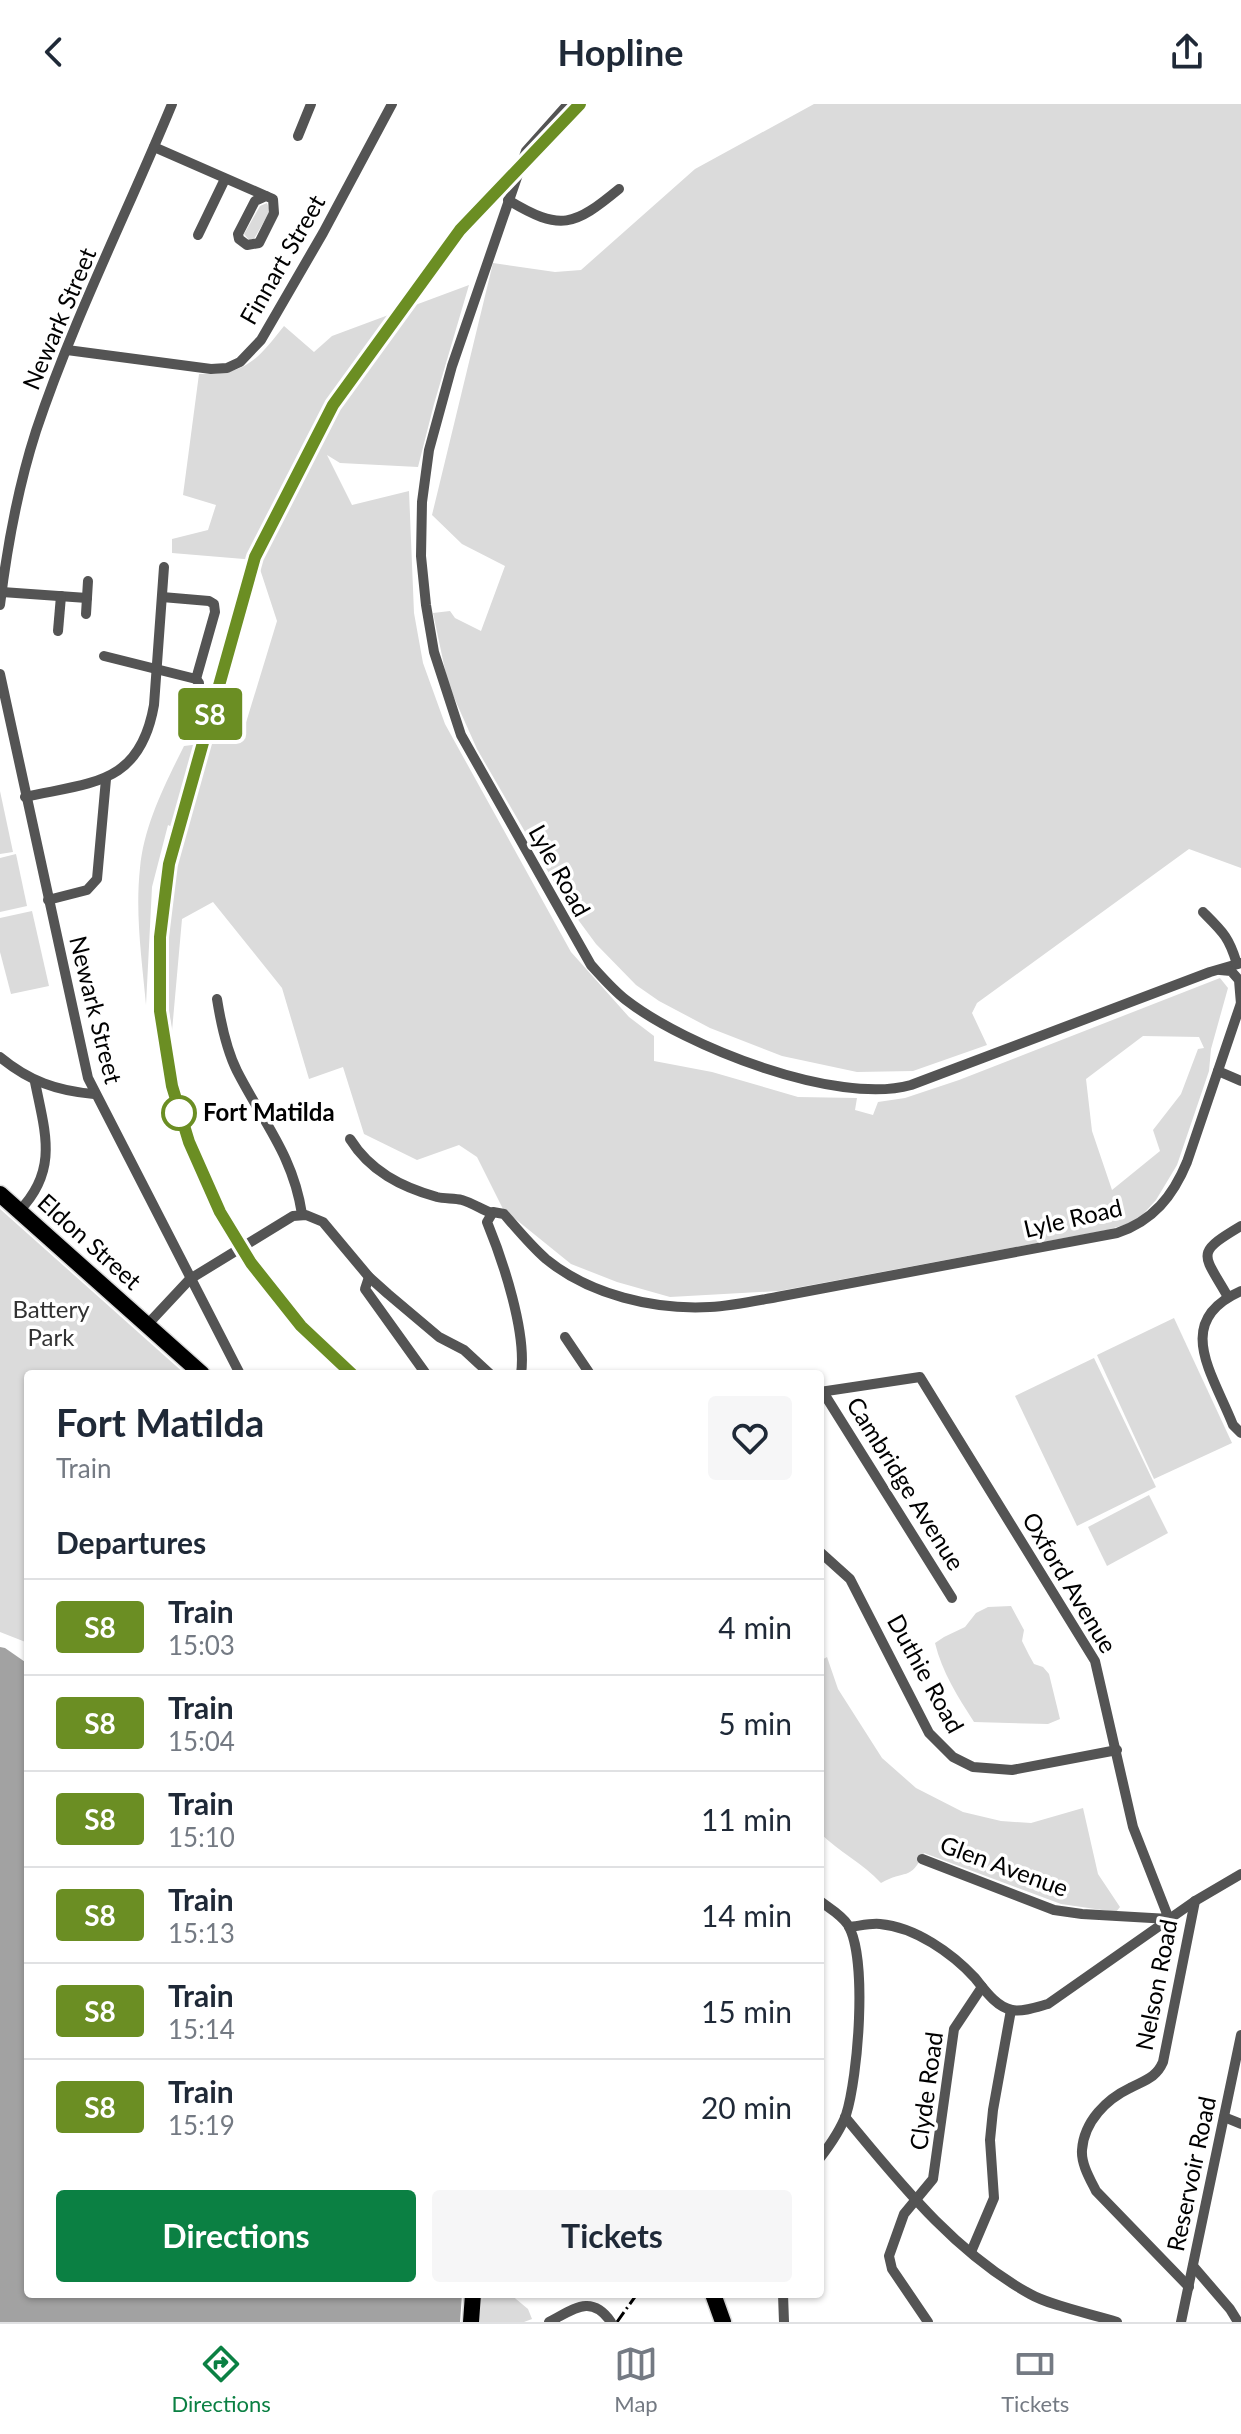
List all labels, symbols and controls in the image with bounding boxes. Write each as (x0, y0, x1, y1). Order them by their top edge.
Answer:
icon: back (32, 30, 76, 74)
text: Hopline (558, 30, 683, 74)
icon: share (1165, 30, 1209, 74)
street label: Finnart Street (233, 189, 331, 329)
street label: Newark Street (16, 243, 102, 394)
line badge: S8 (174, 688, 246, 740)
text: S8 (194, 697, 226, 731)
street label: Lyle Road (523, 819, 597, 921)
street label: Newark Street (64, 933, 129, 1087)
marker: Fort Matilda (162, 1096, 196, 1130)
place label: Fort Matilda (203, 1097, 335, 1126)
street label: Eldon Street (32, 1187, 148, 1295)
street label: Lyle Road (1021, 1192, 1125, 1243)
park label: Battery Park (12, 1294, 90, 1351)
street label: Cambridge Avenue (841, 1391, 971, 1575)
button: heart (708, 1396, 792, 1480)
text: Fort Matilda (56, 1399, 264, 1445)
text: Train (56, 1452, 111, 1484)
street label: Oxford Avenue (1017, 1507, 1124, 1658)
text: Departures (56, 1524, 206, 1560)
text: Train (168, 1593, 234, 1629)
text: 4 min (718, 1609, 792, 1645)
street label: Duthie Road (882, 1609, 971, 1738)
text: S8 (84, 1610, 116, 1644)
text: 15:03 (168, 1629, 235, 1661)
text: Train (168, 1689, 234, 1725)
text: 5 min (718, 1705, 792, 1741)
text: S8 (84, 1706, 116, 1740)
text: 15:04 (168, 1725, 235, 1757)
text: Train (168, 1785, 234, 1821)
text: 11 min (701, 1801, 792, 1837)
text: S8 (84, 1802, 116, 1836)
text: 15:10 (168, 1821, 235, 1853)
street label: Glen Avenue (937, 1829, 1072, 1902)
text: Train (168, 1881, 234, 1917)
text: 14 min (701, 1897, 792, 1933)
text: S8 (84, 1898, 116, 1932)
text: 15:13 (168, 1917, 235, 1949)
street label: Nelson Road (1129, 1917, 1182, 2053)
text: Train (168, 1977, 234, 2013)
text: 15 min (701, 1993, 792, 2029)
text: S8 (84, 1994, 116, 2028)
text: 15:14 (168, 2013, 235, 2045)
street label: Clyde Road (903, 2030, 948, 2152)
text: Train (168, 2073, 234, 2109)
text: 20 min (701, 2089, 792, 2125)
text: S8 (84, 2090, 116, 2124)
street label: Reservoir Road (1160, 2094, 1221, 2254)
text: 15:19 (168, 2109, 235, 2141)
button: Directions (56, 2190, 416, 2282)
button: Tickets (432, 2190, 792, 2282)
tab: Directions (172, 2342, 271, 2417)
tab: Map (614, 2342, 658, 2417)
tab: Tickets (1001, 2342, 1069, 2417)

